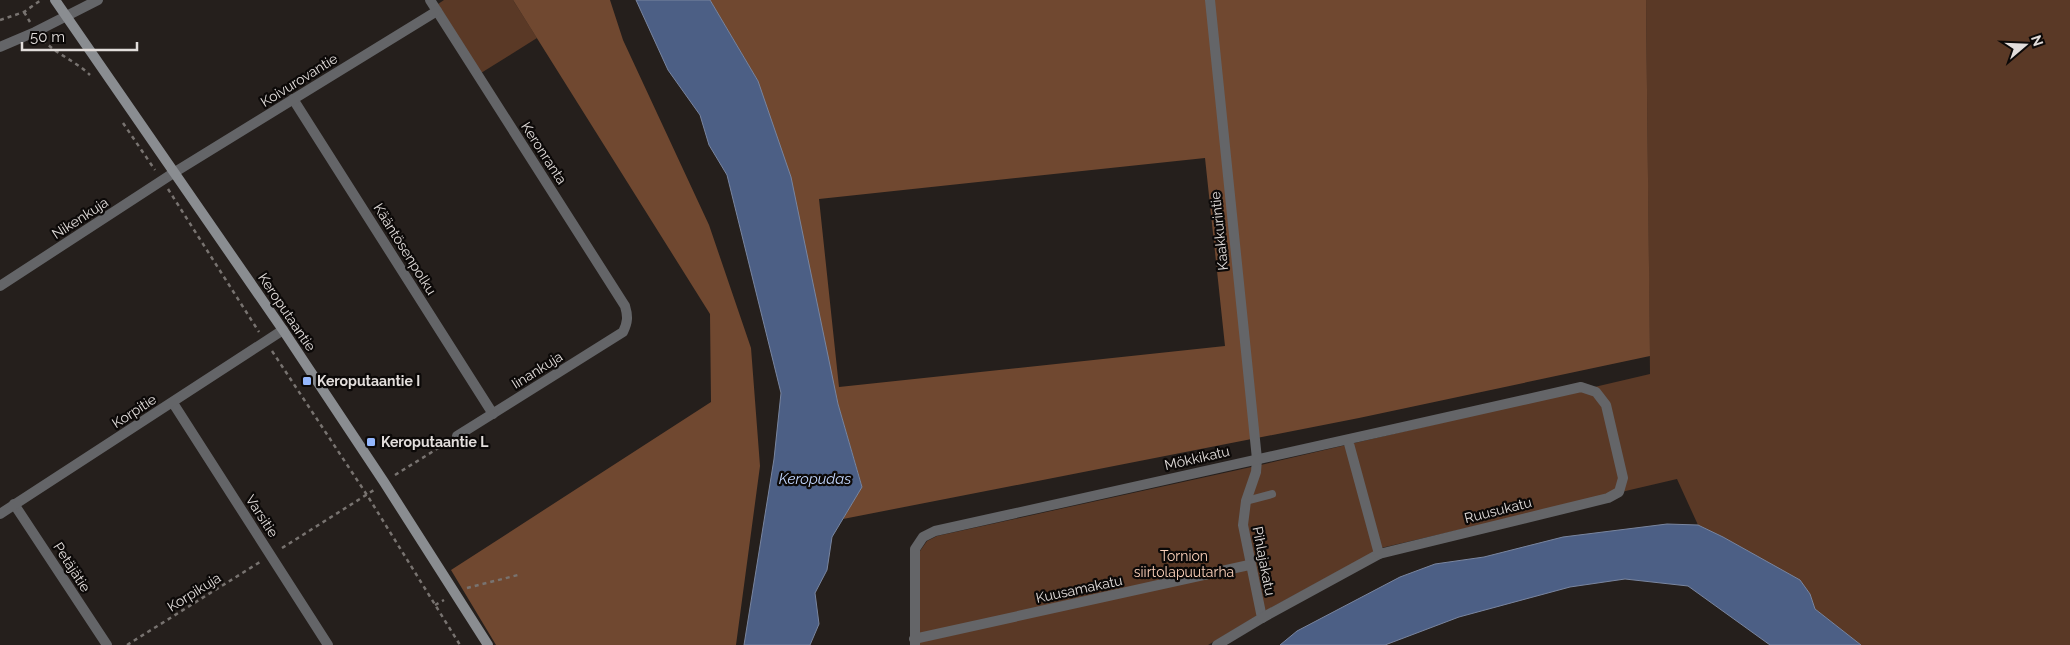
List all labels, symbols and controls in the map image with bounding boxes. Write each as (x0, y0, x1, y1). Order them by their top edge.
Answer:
scale bar (22, 20, 138, 52)
north arrow (2000, 20, 2050, 70)
text: 50 m (30, 28, 65, 46)
text: N (2028, 33, 2047, 48)
street label: Koivurovantie (258, 50, 340, 110)
street label: Keronranta (518, 119, 570, 187)
street label: Kaakkurintie (1207, 191, 1231, 271)
street label: Nikenkuja (49, 194, 111, 242)
street label: Kääntösenpolku (370, 200, 440, 298)
street label: Keroputaantie (255, 270, 319, 354)
street label: Iinankuja (509, 348, 565, 392)
place label: Keroputaantie I (317, 373, 420, 389)
marker: Keroputaantie I (301, 375, 313, 387)
street label: Korpitie (109, 391, 159, 431)
place label: Keroputaantie L (381, 434, 489, 450)
marker: Keroputaantie L (365, 436, 377, 448)
street label: Mökkikatu (1163, 443, 1231, 473)
water label: Keropudas (779, 470, 851, 488)
street label: Varsitie (242, 492, 282, 540)
street label: Ruusukatu (1463, 494, 1533, 526)
street label: Pihlajakatu (1249, 525, 1279, 597)
street label: Petäjätie (50, 539, 94, 595)
park label: Tornion siirtolapuutarha (1134, 548, 1234, 580)
street label: Korpikuja (164, 569, 224, 615)
street label: Kuusamakatu (1034, 572, 1124, 606)

